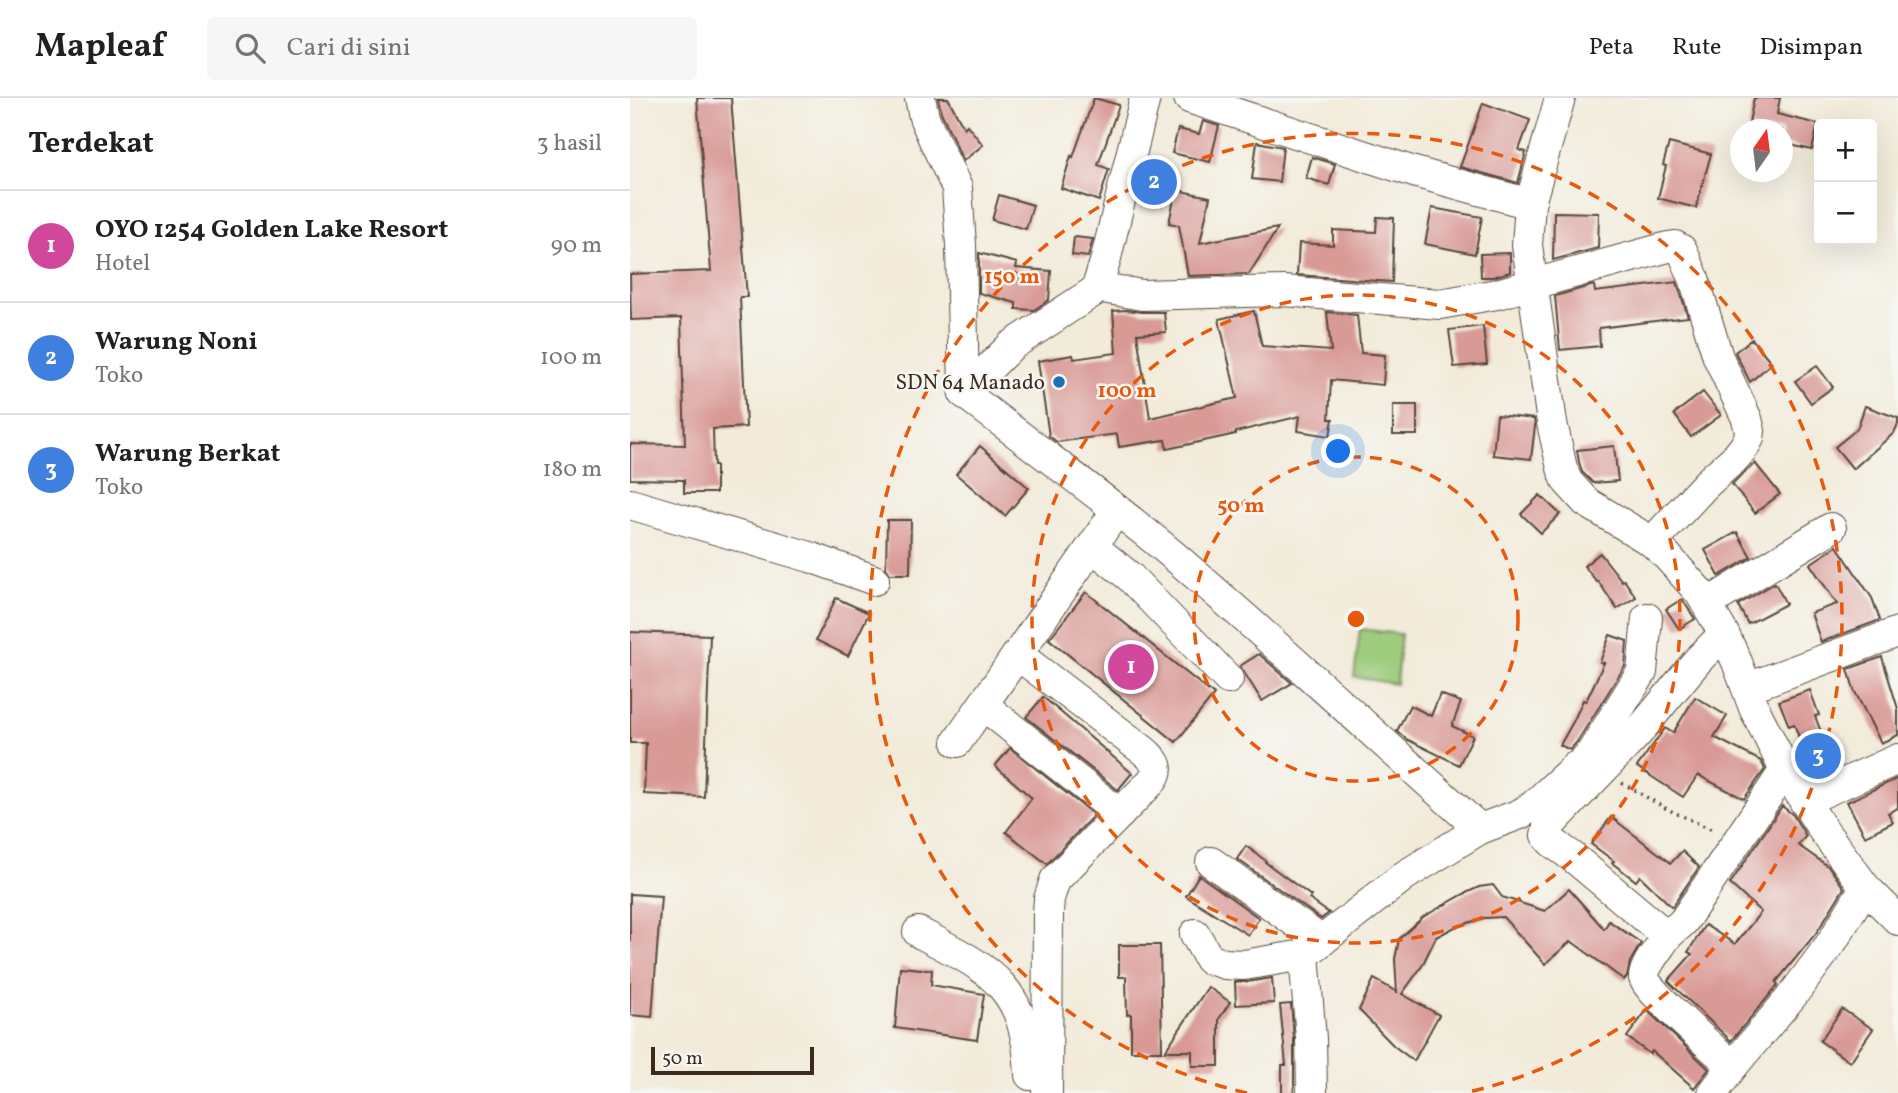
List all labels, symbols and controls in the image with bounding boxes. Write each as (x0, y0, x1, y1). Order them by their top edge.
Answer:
search box (207, 17, 697, 80)
text: Mapleaf (35, 25, 165, 71)
icon: search (231, 29, 269, 67)
text: Cari di sini (287, 30, 410, 66)
text: Peta (1589, 31, 1634, 65)
text: Rute (1672, 31, 1721, 65)
text: Disimpan (1759, 31, 1863, 65)
north arrow (1730, 119, 1793, 182)
map controls (1814, 119, 1877, 245)
button: + (1814, 119, 1877, 182)
text: Terdekat (28, 123, 154, 165)
text: 3 hasil (537, 128, 602, 160)
pin: 2 (1131, 156, 1177, 208)
button: − (1814, 182, 1877, 245)
text: OYO 1254 Golden Lake Resort (95, 212, 448, 248)
text: 1 (46, 230, 56, 262)
text: 90 m (551, 230, 602, 262)
text: Hotel (95, 248, 150, 280)
text: 150 m (984, 263, 1040, 292)
text: Warung Noni (95, 324, 258, 360)
text: 2 (45, 342, 57, 374)
text: 100 m (540, 342, 602, 374)
text: Toko (95, 360, 143, 392)
place label: SDN 64 Manado (896, 369, 1045, 398)
marker: SDN 64 Manado (1051, 374, 1067, 390)
text: 100 m (1097, 377, 1157, 406)
your location (1321, 434, 1355, 468)
text: Warung Berkat (95, 436, 280, 472)
text: 3 (45, 454, 57, 486)
text: 180 m (543, 454, 602, 486)
text: Toko (95, 472, 143, 504)
text: 50 m (1217, 492, 1265, 521)
centre of rings (1344, 607, 1368, 631)
pin: 1 (1108, 641, 1154, 693)
pin: 3 (1795, 730, 1841, 782)
scale bar (651, 1044, 814, 1076)
text: 50 m (662, 1046, 703, 1072)

